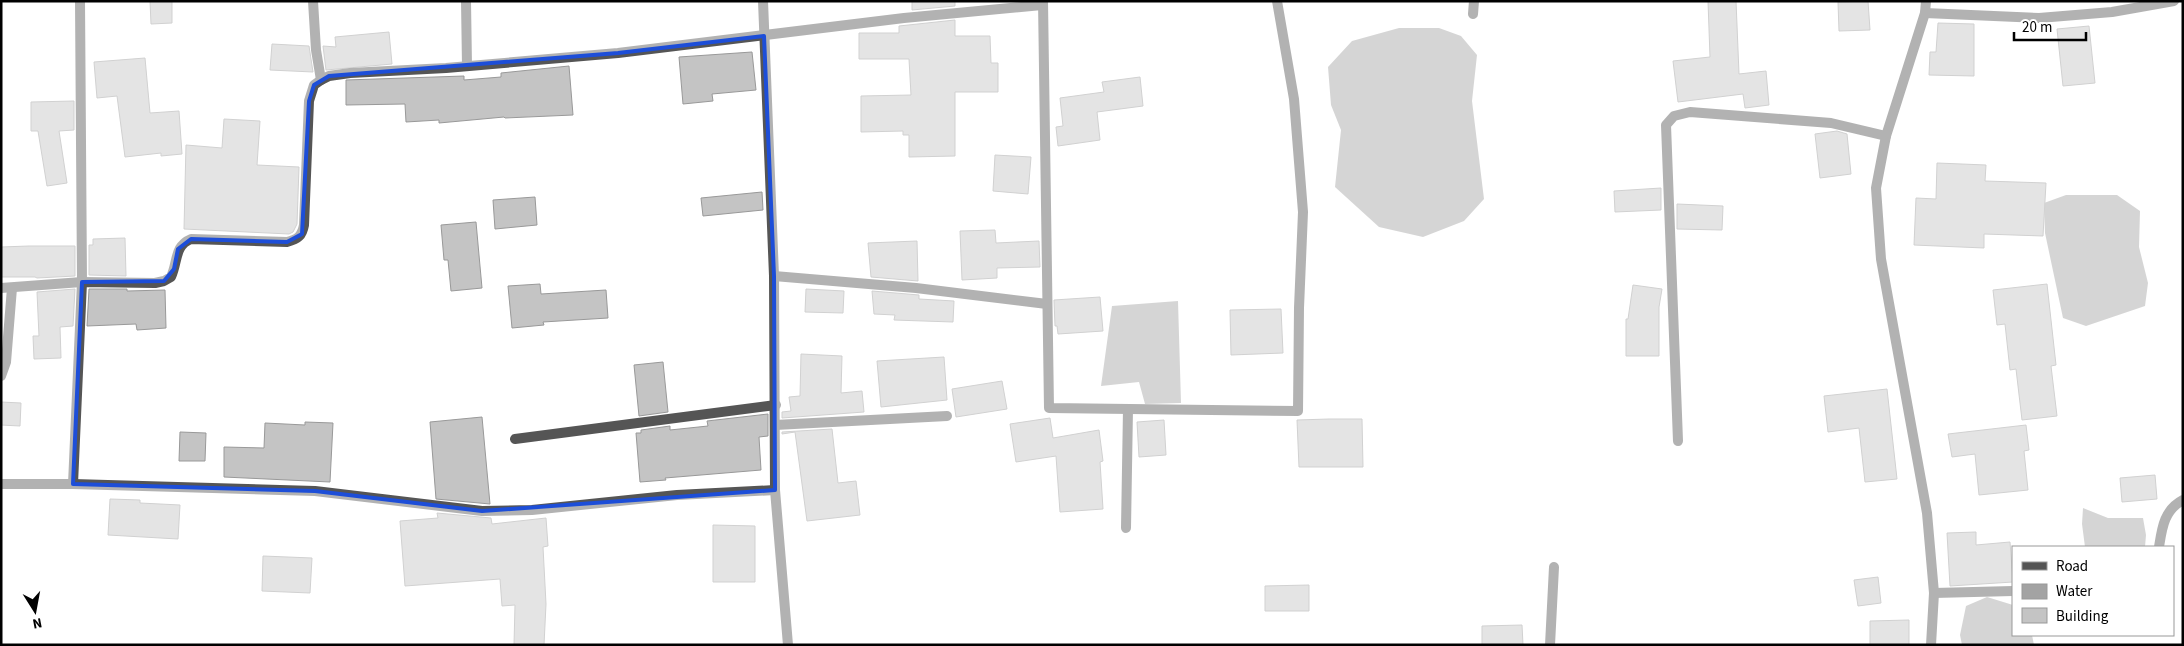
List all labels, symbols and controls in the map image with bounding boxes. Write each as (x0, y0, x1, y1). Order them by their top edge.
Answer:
scale bar (2014, 10, 2086, 42)
text: 20 m (2022, 17, 2052, 38)
legend (2012, 546, 2174, 636)
text: Road (2056, 556, 2088, 577)
text: Water (2056, 581, 2093, 602)
north arrow (10, 586, 60, 636)
text: Building (2056, 606, 2109, 627)
text: N (31, 612, 44, 633)

